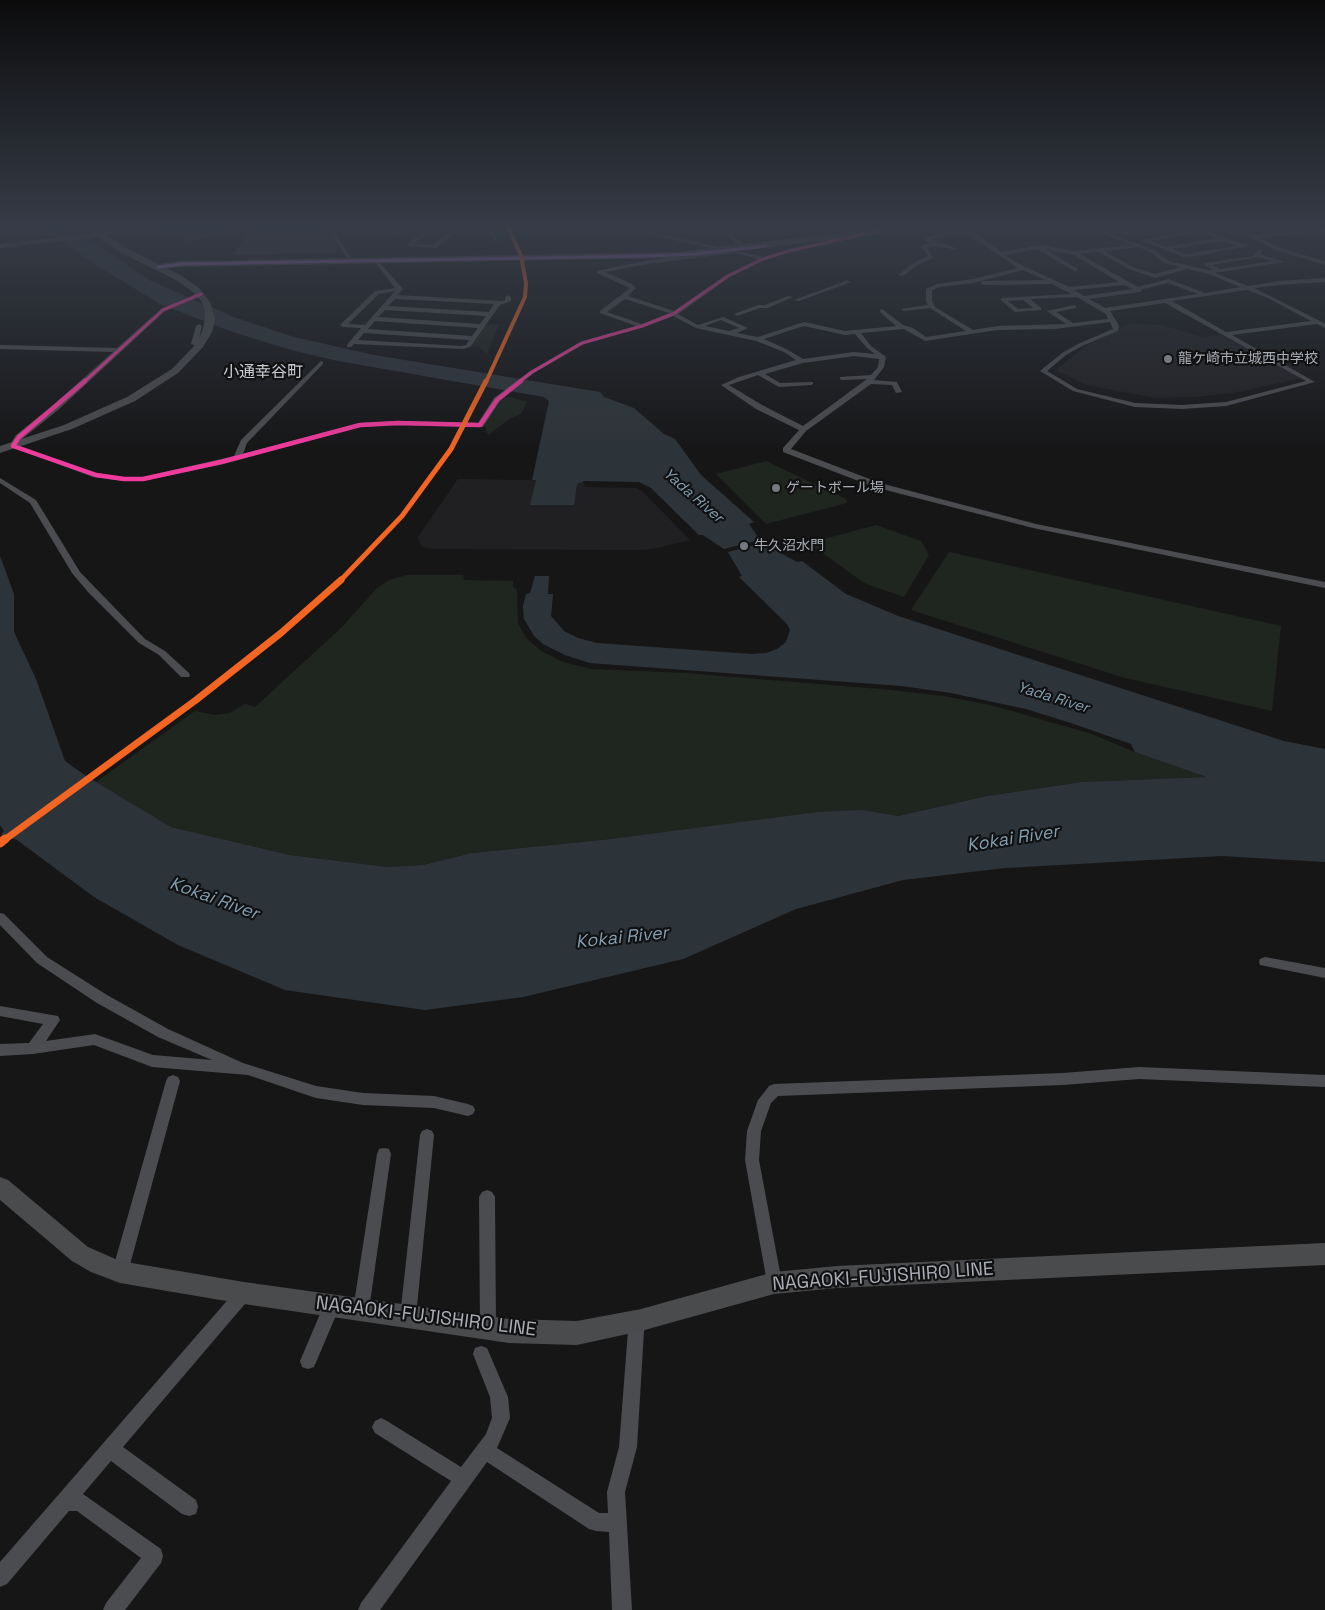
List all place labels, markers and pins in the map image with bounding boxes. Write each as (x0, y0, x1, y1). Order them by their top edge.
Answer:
place label: 龍ケ崎市立城西中学校 (1178, 351, 1318, 367)
marker: 龍ケ崎市立城西中学校 (1162, 353, 1174, 365)
place label: ゲートボール場 (786, 480, 884, 496)
marker: ゲートボール場 (770, 482, 782, 494)
place label: 牛久沼水門 (754, 538, 824, 554)
marker: 牛久沼水門 (738, 540, 750, 552)

